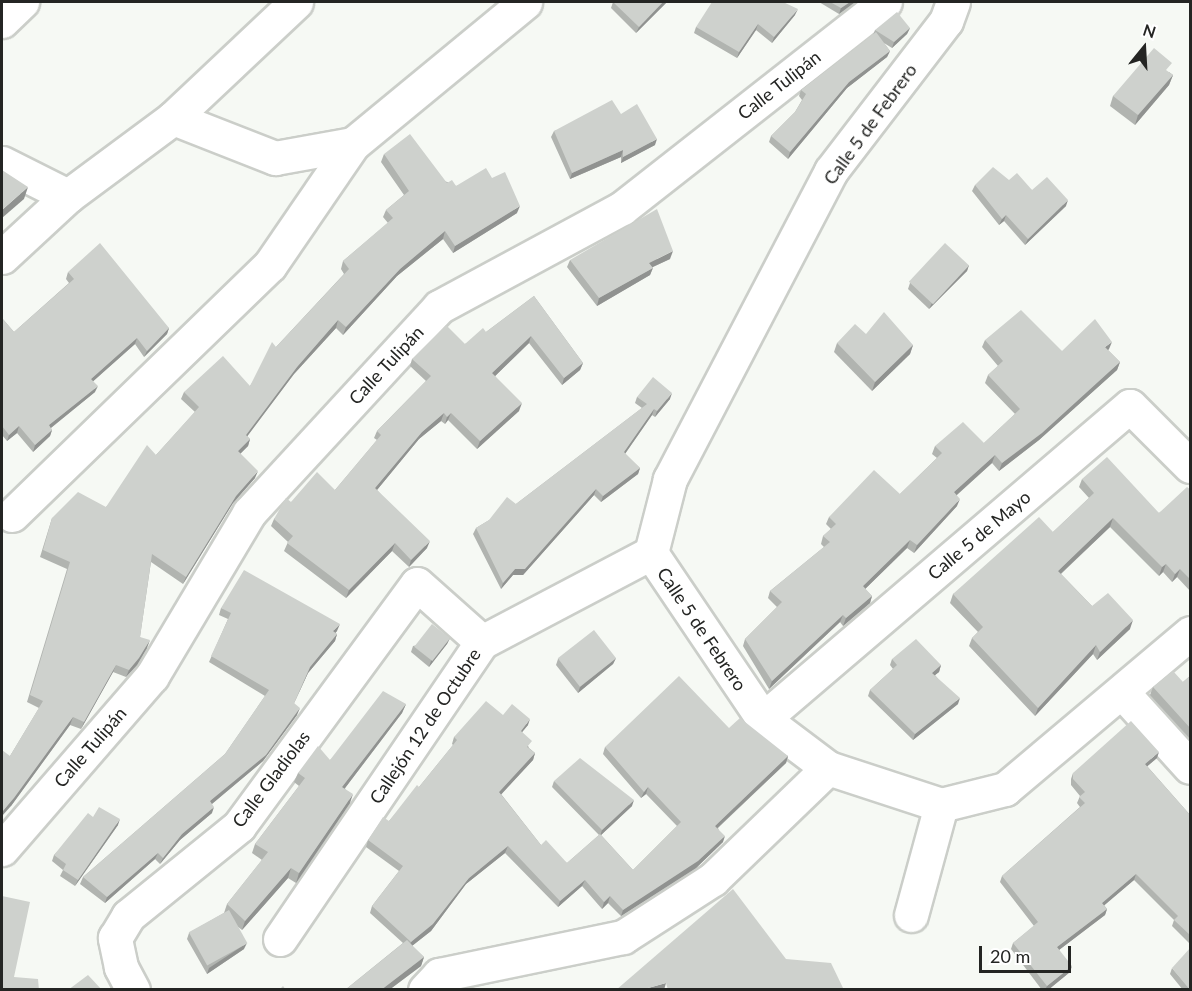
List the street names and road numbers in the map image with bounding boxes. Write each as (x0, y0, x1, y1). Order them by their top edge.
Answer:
street label: Calle Tulipán (733, 46, 825, 124)
street label: Calle 5 de Febrero (819, 59, 921, 189)
street label: Calle Tulipán (344, 321, 428, 409)
street label: Calle 5 de Mayo (923, 486, 1035, 584)
street label: Calle 5 de Febrero (653, 563, 751, 695)
street label: Callejón 12 de Octubre (365, 644, 485, 808)
street label: Calle Tulipán (49, 702, 131, 792)
street label: Calle Gladiolas (228, 726, 314, 832)

